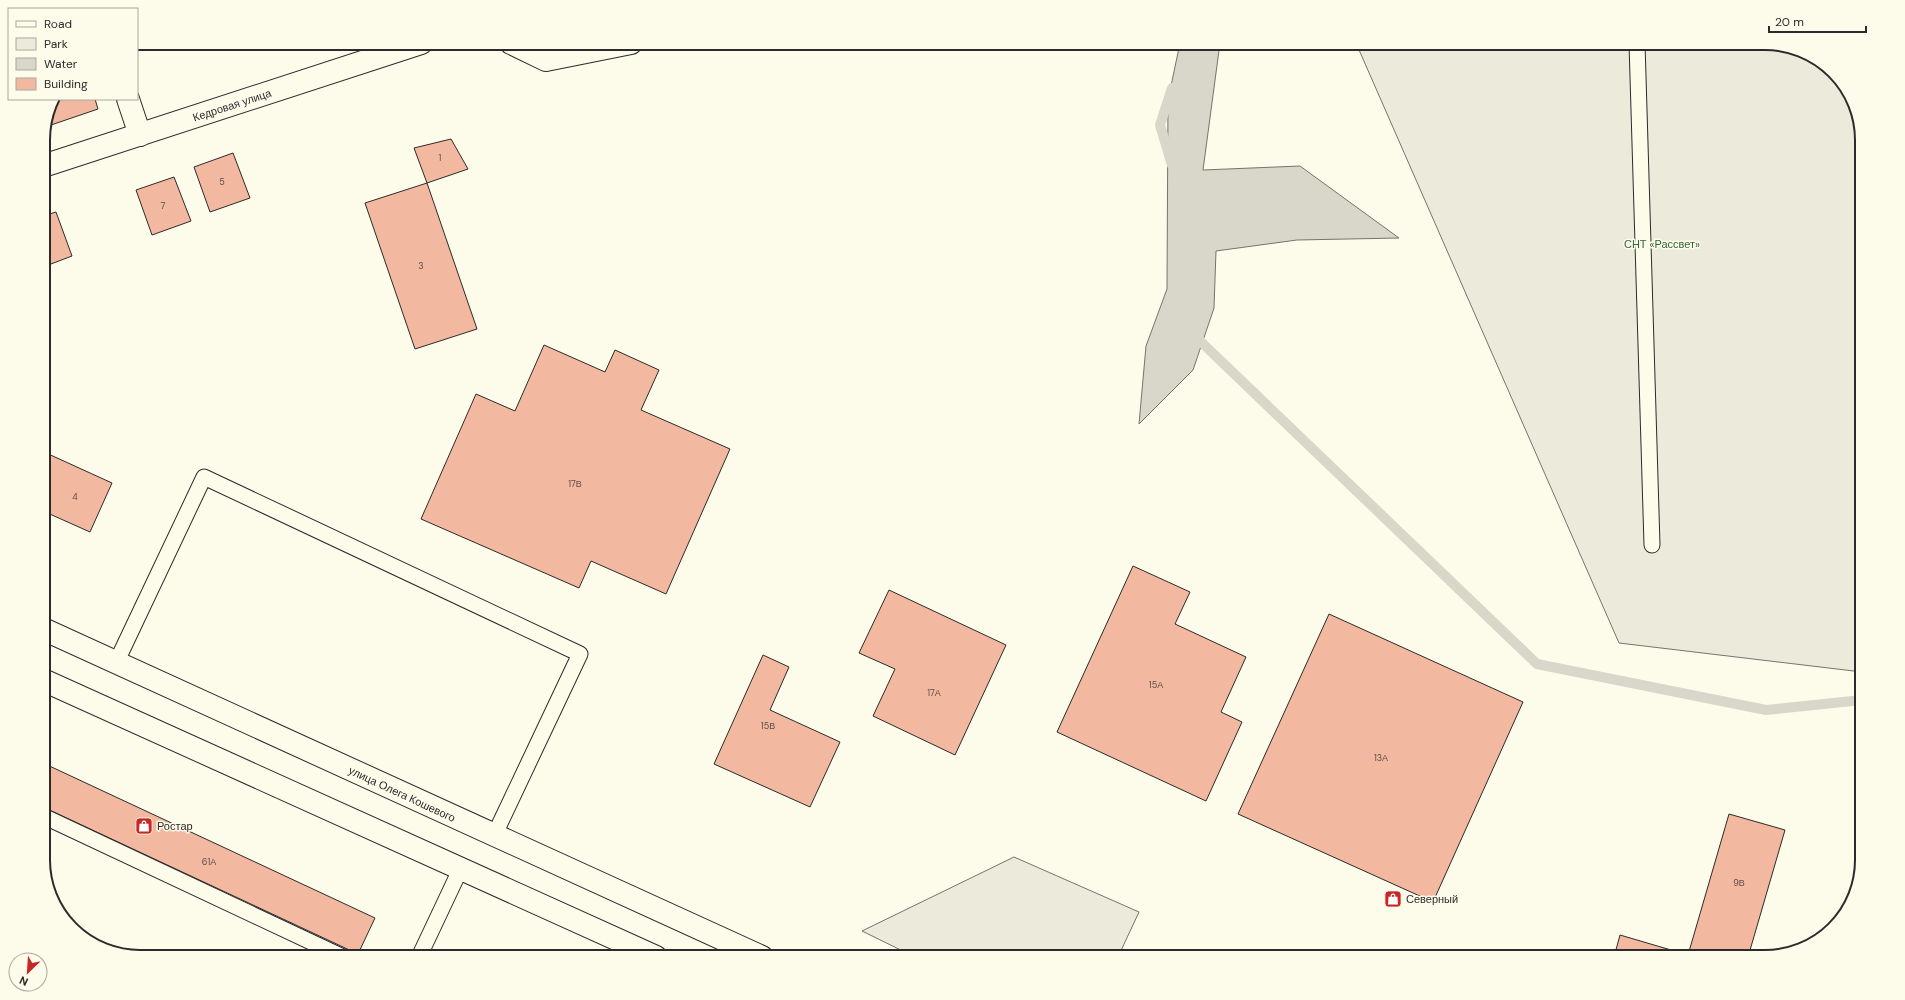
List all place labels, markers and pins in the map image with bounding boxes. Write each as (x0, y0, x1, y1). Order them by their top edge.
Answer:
shop icon: Ростар (134, 816, 154, 836)
place label: Ростар (157, 819, 193, 833)
shop icon: Северный (1383, 889, 1403, 909)
place label: Северный (1406, 892, 1458, 906)

